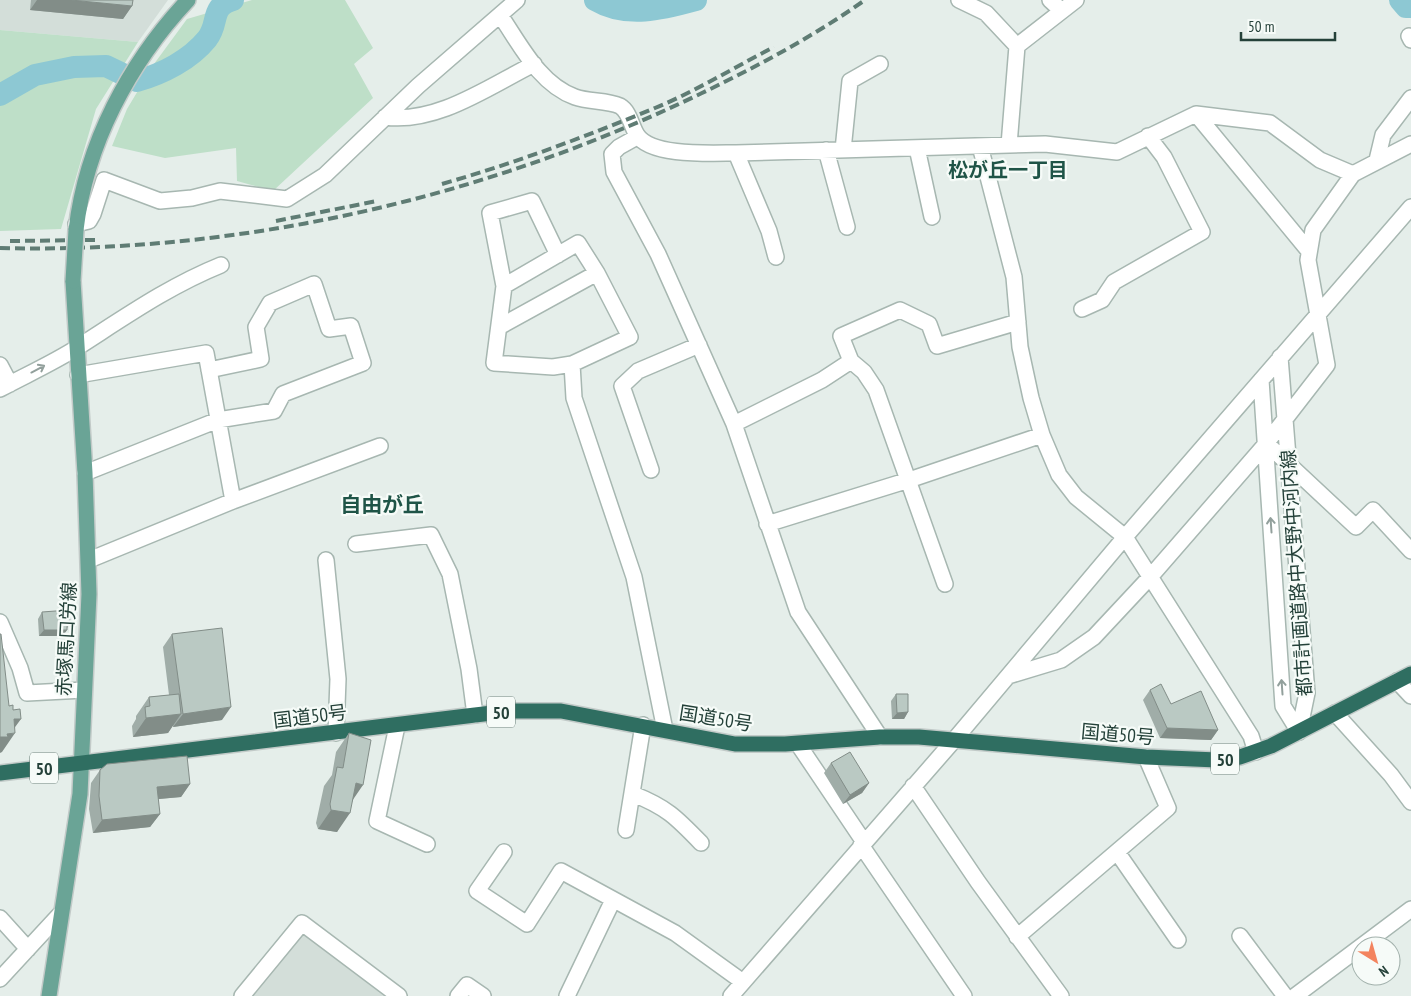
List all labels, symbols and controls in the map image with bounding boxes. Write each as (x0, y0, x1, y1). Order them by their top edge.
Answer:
scale bar (1241, 10, 1335, 42)
text: 50 m (1248, 17, 1274, 36)
district label: 松が丘一丁目 (948, 157, 1068, 183)
one-way arrow (31, 363, 45, 373)
street label: 都市計画道路中大野中河内線 (1275, 449, 1317, 697)
district label: 自由が丘 (340, 491, 424, 518)
one-way arrow (1266, 518, 1275, 534)
street label: 赤塚馬口労線 (51, 581, 81, 697)
one-way arrow (1277, 680, 1287, 696)
road number: 50 (487, 696, 515, 728)
street label: 国道50号 (272, 700, 348, 732)
street label: 国道50号 (678, 700, 754, 736)
street label: 国道50号 (1080, 719, 1156, 749)
road number: 50 (1211, 744, 1239, 774)
road number: 50 (30, 752, 58, 784)
north arrow (1351, 936, 1401, 986)
text: N (1375, 962, 1392, 981)

